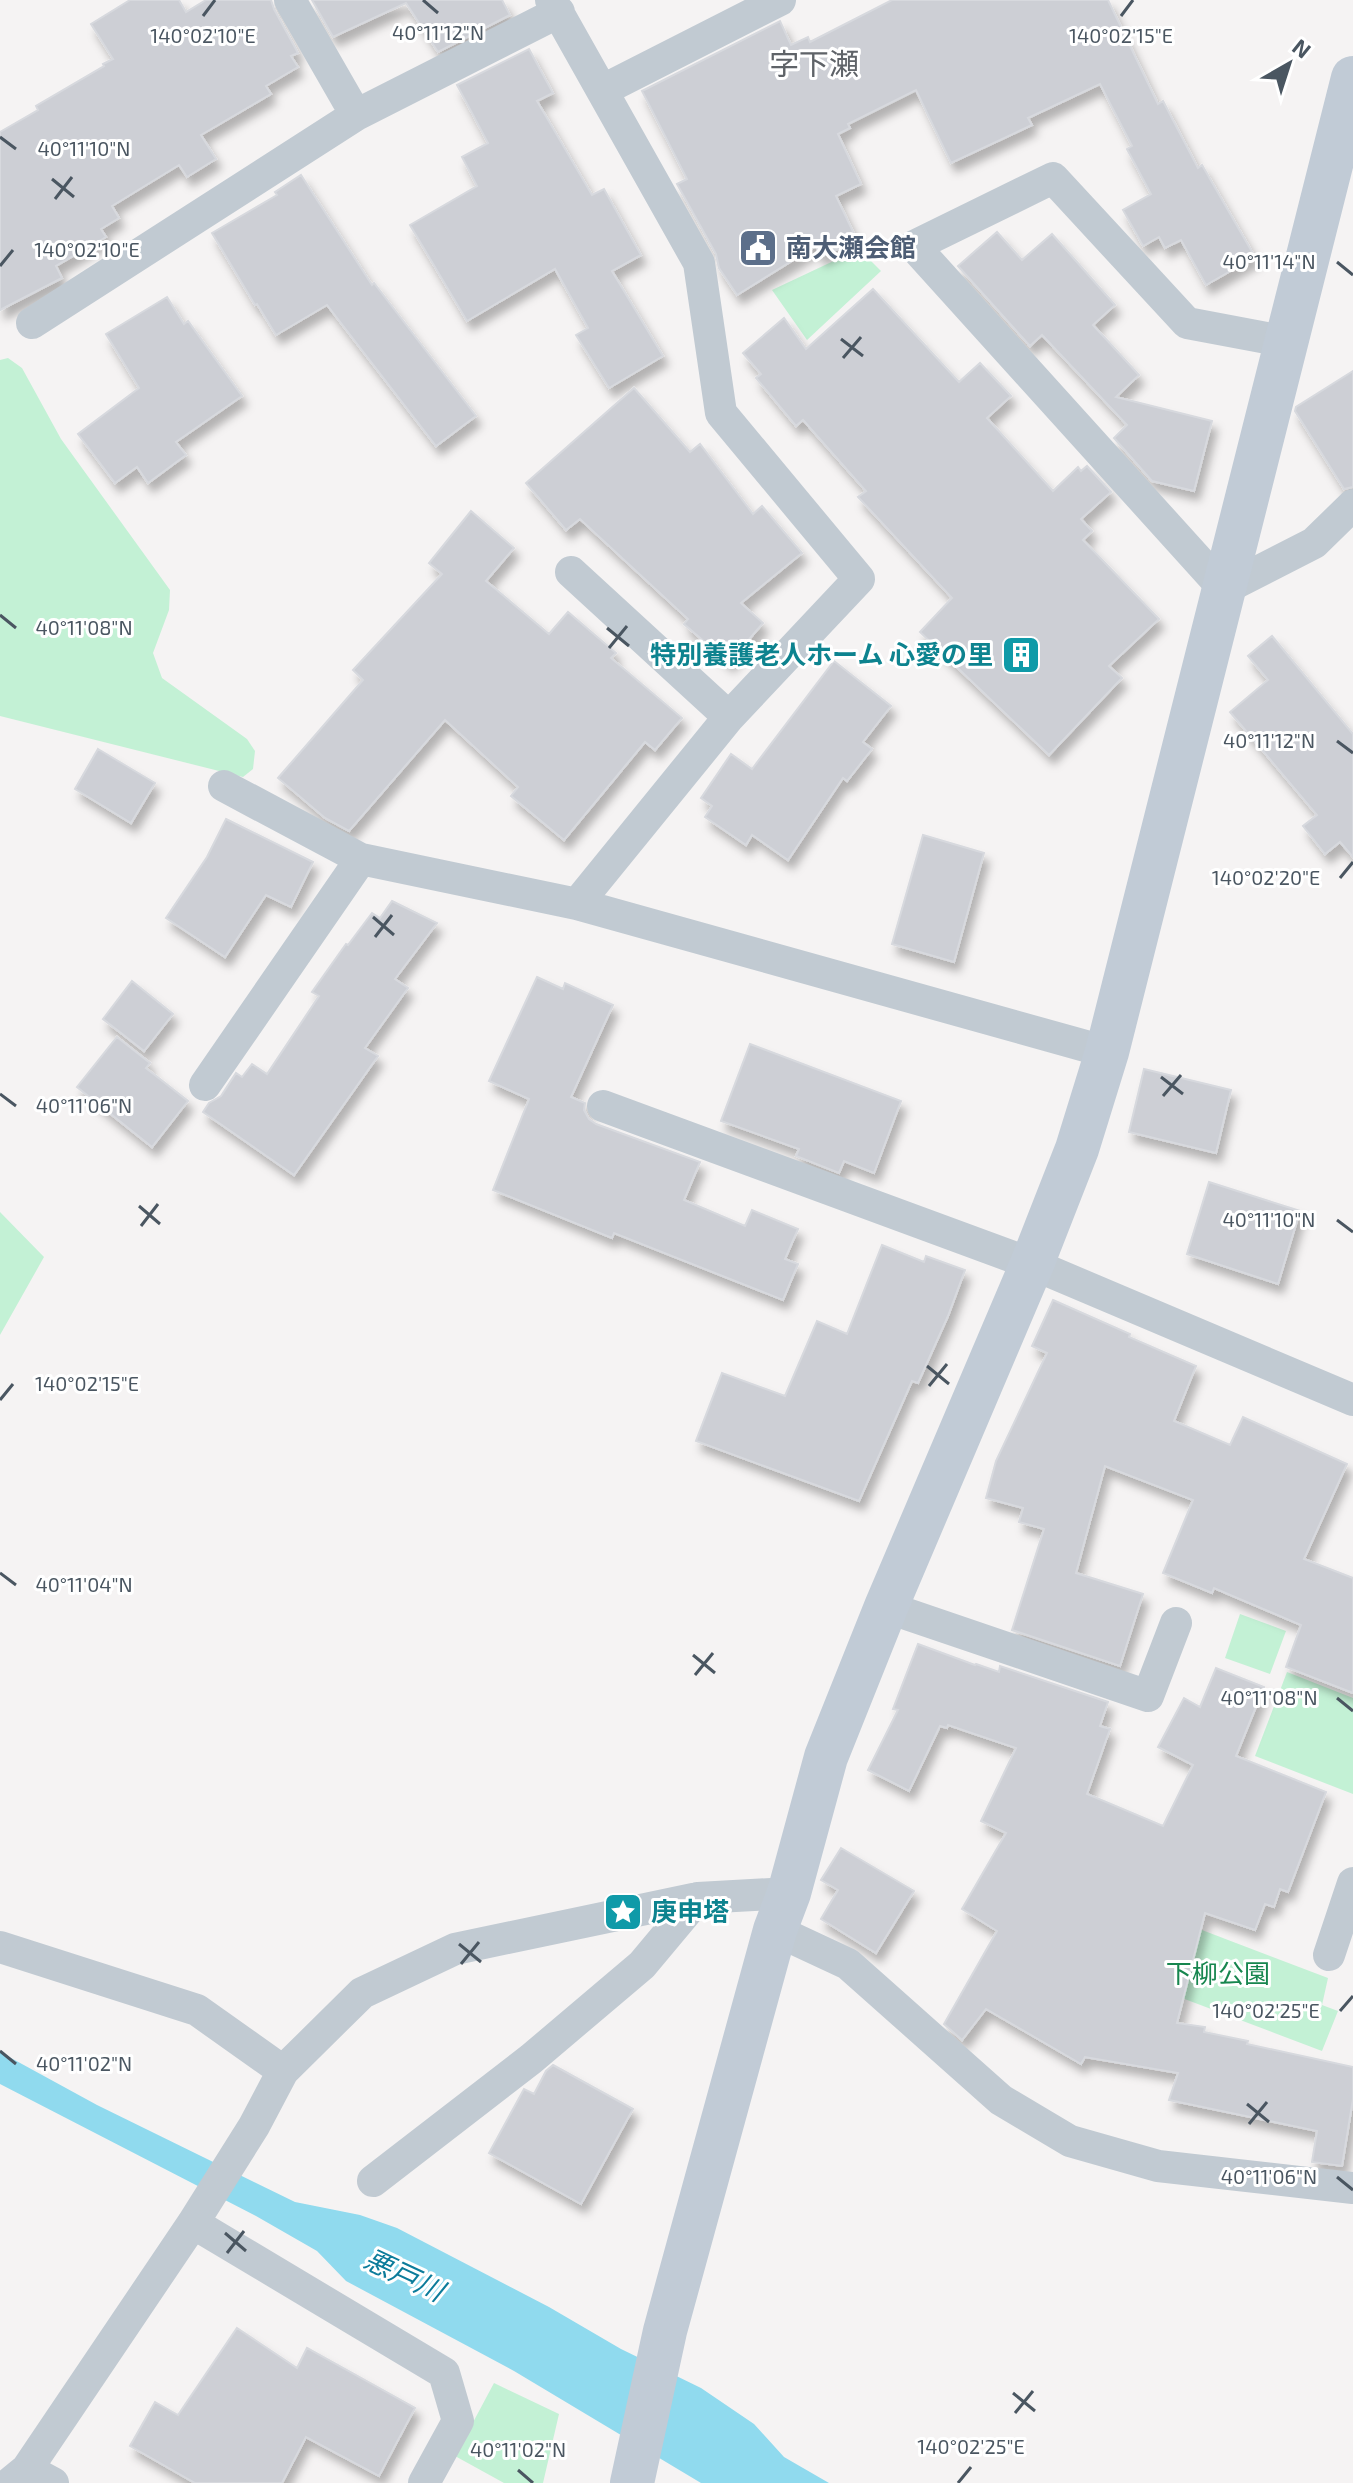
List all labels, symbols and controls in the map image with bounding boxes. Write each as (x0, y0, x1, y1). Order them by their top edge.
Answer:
text: 40°11'12"N (392, 20, 484, 44)
text: 140°02'10"E (150, 23, 256, 47)
text: 140°02'15"E (1069, 23, 1173, 47)
north arrow (1249, 24, 1329, 104)
text: N (1288, 33, 1317, 63)
district label: 字下瀬 (769, 45, 859, 81)
text: 40°11'10"N (38, 136, 130, 160)
public building icon: 南大瀬会館 (737, 227, 779, 269)
place label: 南大瀬会館 (786, 231, 916, 262)
text: 140°02'10"E (34, 237, 140, 261)
text: 40°11'14"N (1222, 249, 1316, 273)
text: 40°11'08"N (35, 615, 133, 639)
building icon: 特別養護老人ホーム 心愛の里 (1000, 634, 1042, 676)
place label: 特別養護老人ホーム 心愛の里 (650, 638, 993, 669)
text: 40°11'12"N (1223, 728, 1315, 752)
text: 140°02'20"E (1212, 865, 1320, 889)
text: 40°11'06"N (36, 1093, 132, 1117)
text: 40°11'10"N (1223, 1207, 1315, 1231)
text: 140°02'15"E (35, 1371, 139, 1395)
text: 40°11'04"N (35, 1572, 133, 1596)
text: 40°11'08"N (1220, 1685, 1318, 1709)
place icon: 庚申塔 (602, 1891, 644, 1933)
place label: 庚申塔 (651, 1895, 729, 1926)
park label: 下柳公園 (1166, 1957, 1270, 1988)
text: 140°02'25"E (1212, 1998, 1320, 2022)
text: 40°11'02"N (36, 2051, 132, 2075)
text: 40°11'06"N (1221, 2164, 1317, 2188)
water label: 悪戸川 (359, 2241, 452, 2309)
text: 140°02'25"E (917, 2434, 1025, 2458)
text: 40°11'02"N (470, 2437, 566, 2461)

